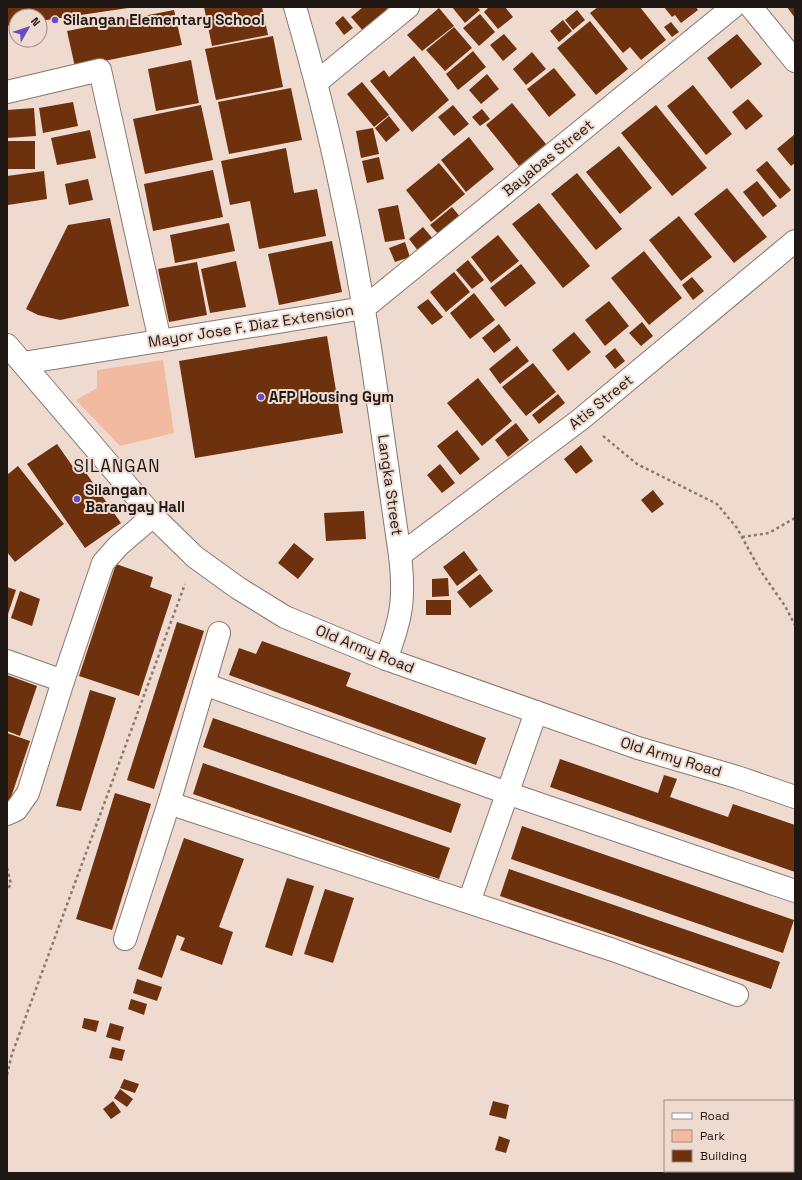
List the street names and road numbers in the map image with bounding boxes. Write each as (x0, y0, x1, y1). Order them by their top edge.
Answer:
street label: Bayabas Street (498, 115, 597, 200)
street label: Mayor Jose F. Diaz Extension (147, 300, 355, 351)
street label: Atis Street (565, 370, 637, 433)
street label: Langka Street (374, 433, 407, 537)
street label: Old Army Road (313, 620, 417, 677)
street label: Old Army Road (618, 732, 724, 781)

